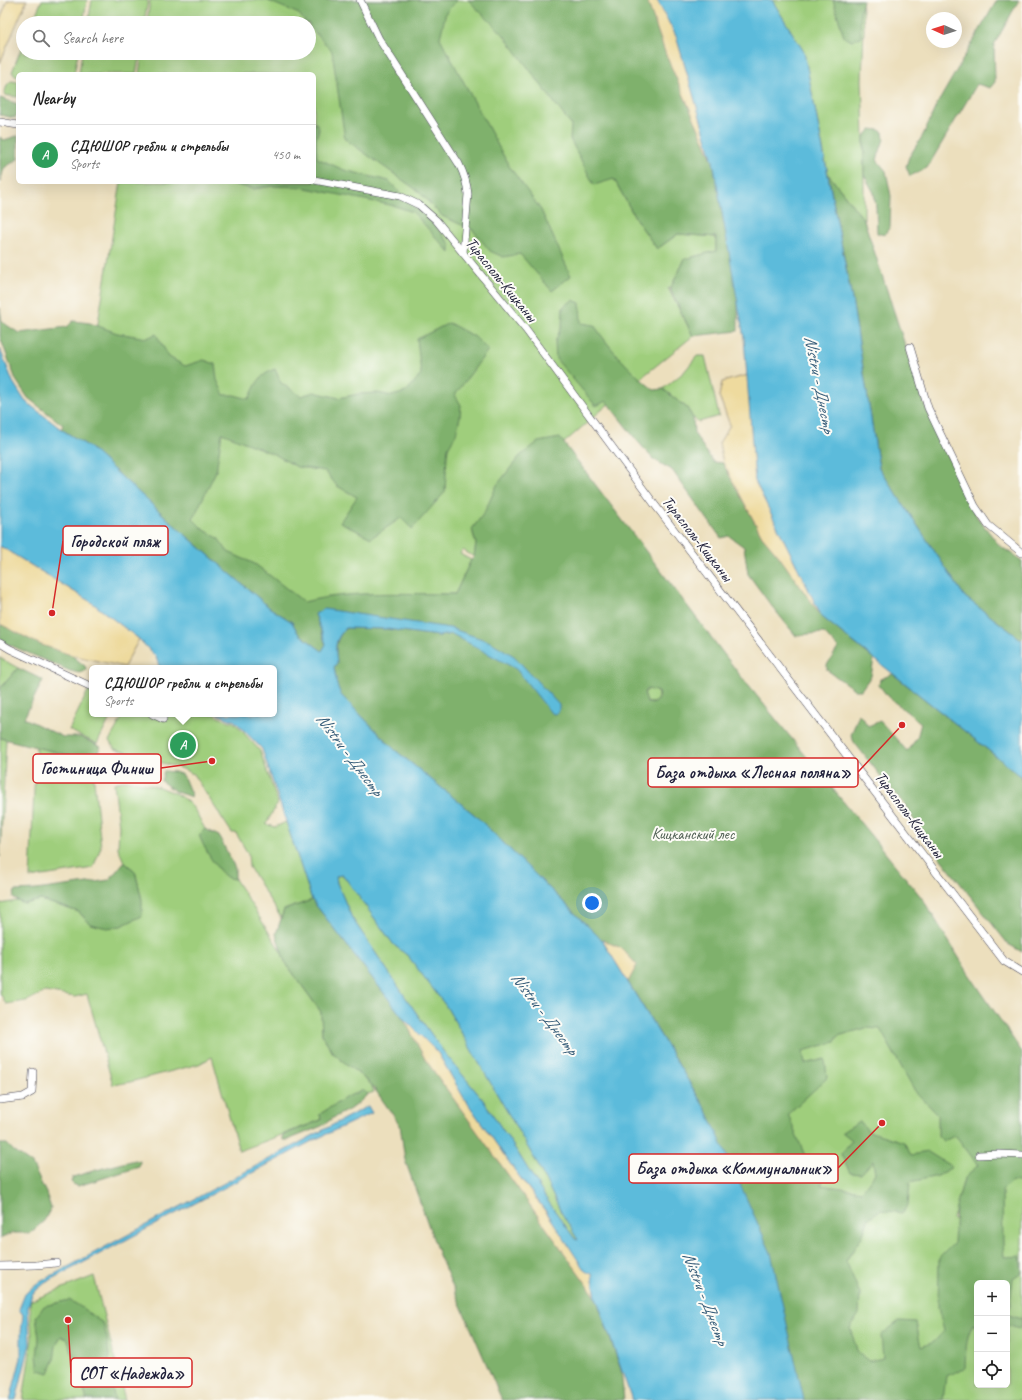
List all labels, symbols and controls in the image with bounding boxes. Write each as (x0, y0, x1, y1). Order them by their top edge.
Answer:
north arrow (926, 12, 962, 48)
search box (16, 16, 316, 60)
icon: search (30, 27, 52, 49)
text: Search here (62, 29, 123, 48)
text: Nearby (32, 88, 75, 109)
text: СДЮШОР гребли и стрельбы (70, 137, 228, 156)
text: A (42, 147, 48, 163)
text: 450 m (272, 147, 300, 163)
text: Sports (70, 156, 99, 172)
street label: Тирасполь-Кицканы (461, 233, 542, 327)
water label: Nistru - Днестр (800, 334, 840, 437)
street label: Тирасполь-Кицканы (658, 492, 738, 587)
callout: Городской пляж (63, 526, 168, 555)
text: Городской пляж (70, 531, 162, 552)
popup (89, 665, 277, 717)
text: СДЮШОР гребли и стрельбы (104, 674, 262, 693)
text: Sports (104, 693, 133, 709)
water label: Nistru - Днестр (312, 709, 389, 802)
pin: A (170, 730, 196, 760)
callout: Гостиница Финиш (33, 754, 161, 783)
text: Гостиница Финиш (41, 758, 154, 779)
callout: База отдыха «Лесная поляна» (648, 758, 858, 787)
text: База отдыха «Лесная поляна» (655, 762, 851, 784)
street label: Тирасполь-Кицканы (870, 767, 949, 863)
park label: Кицканский лес (652, 824, 736, 844)
your location (582, 893, 602, 913)
water label: Nistru - Днестр (507, 968, 584, 1061)
callout: База отдыха «Коммунальник» (629, 1154, 838, 1183)
text: База отдыха «Коммунальник» (636, 1158, 832, 1180)
water label: Nistru - Днестр (678, 1249, 734, 1350)
map controls (974, 1280, 1010, 1388)
button: + (974, 1280, 1010, 1316)
button: − (974, 1316, 1010, 1352)
button: locate (974, 1352, 1010, 1388)
callout: СОТ «Надежда» (71, 1358, 192, 1387)
text: СОТ «Надежда» (79, 1363, 185, 1384)

